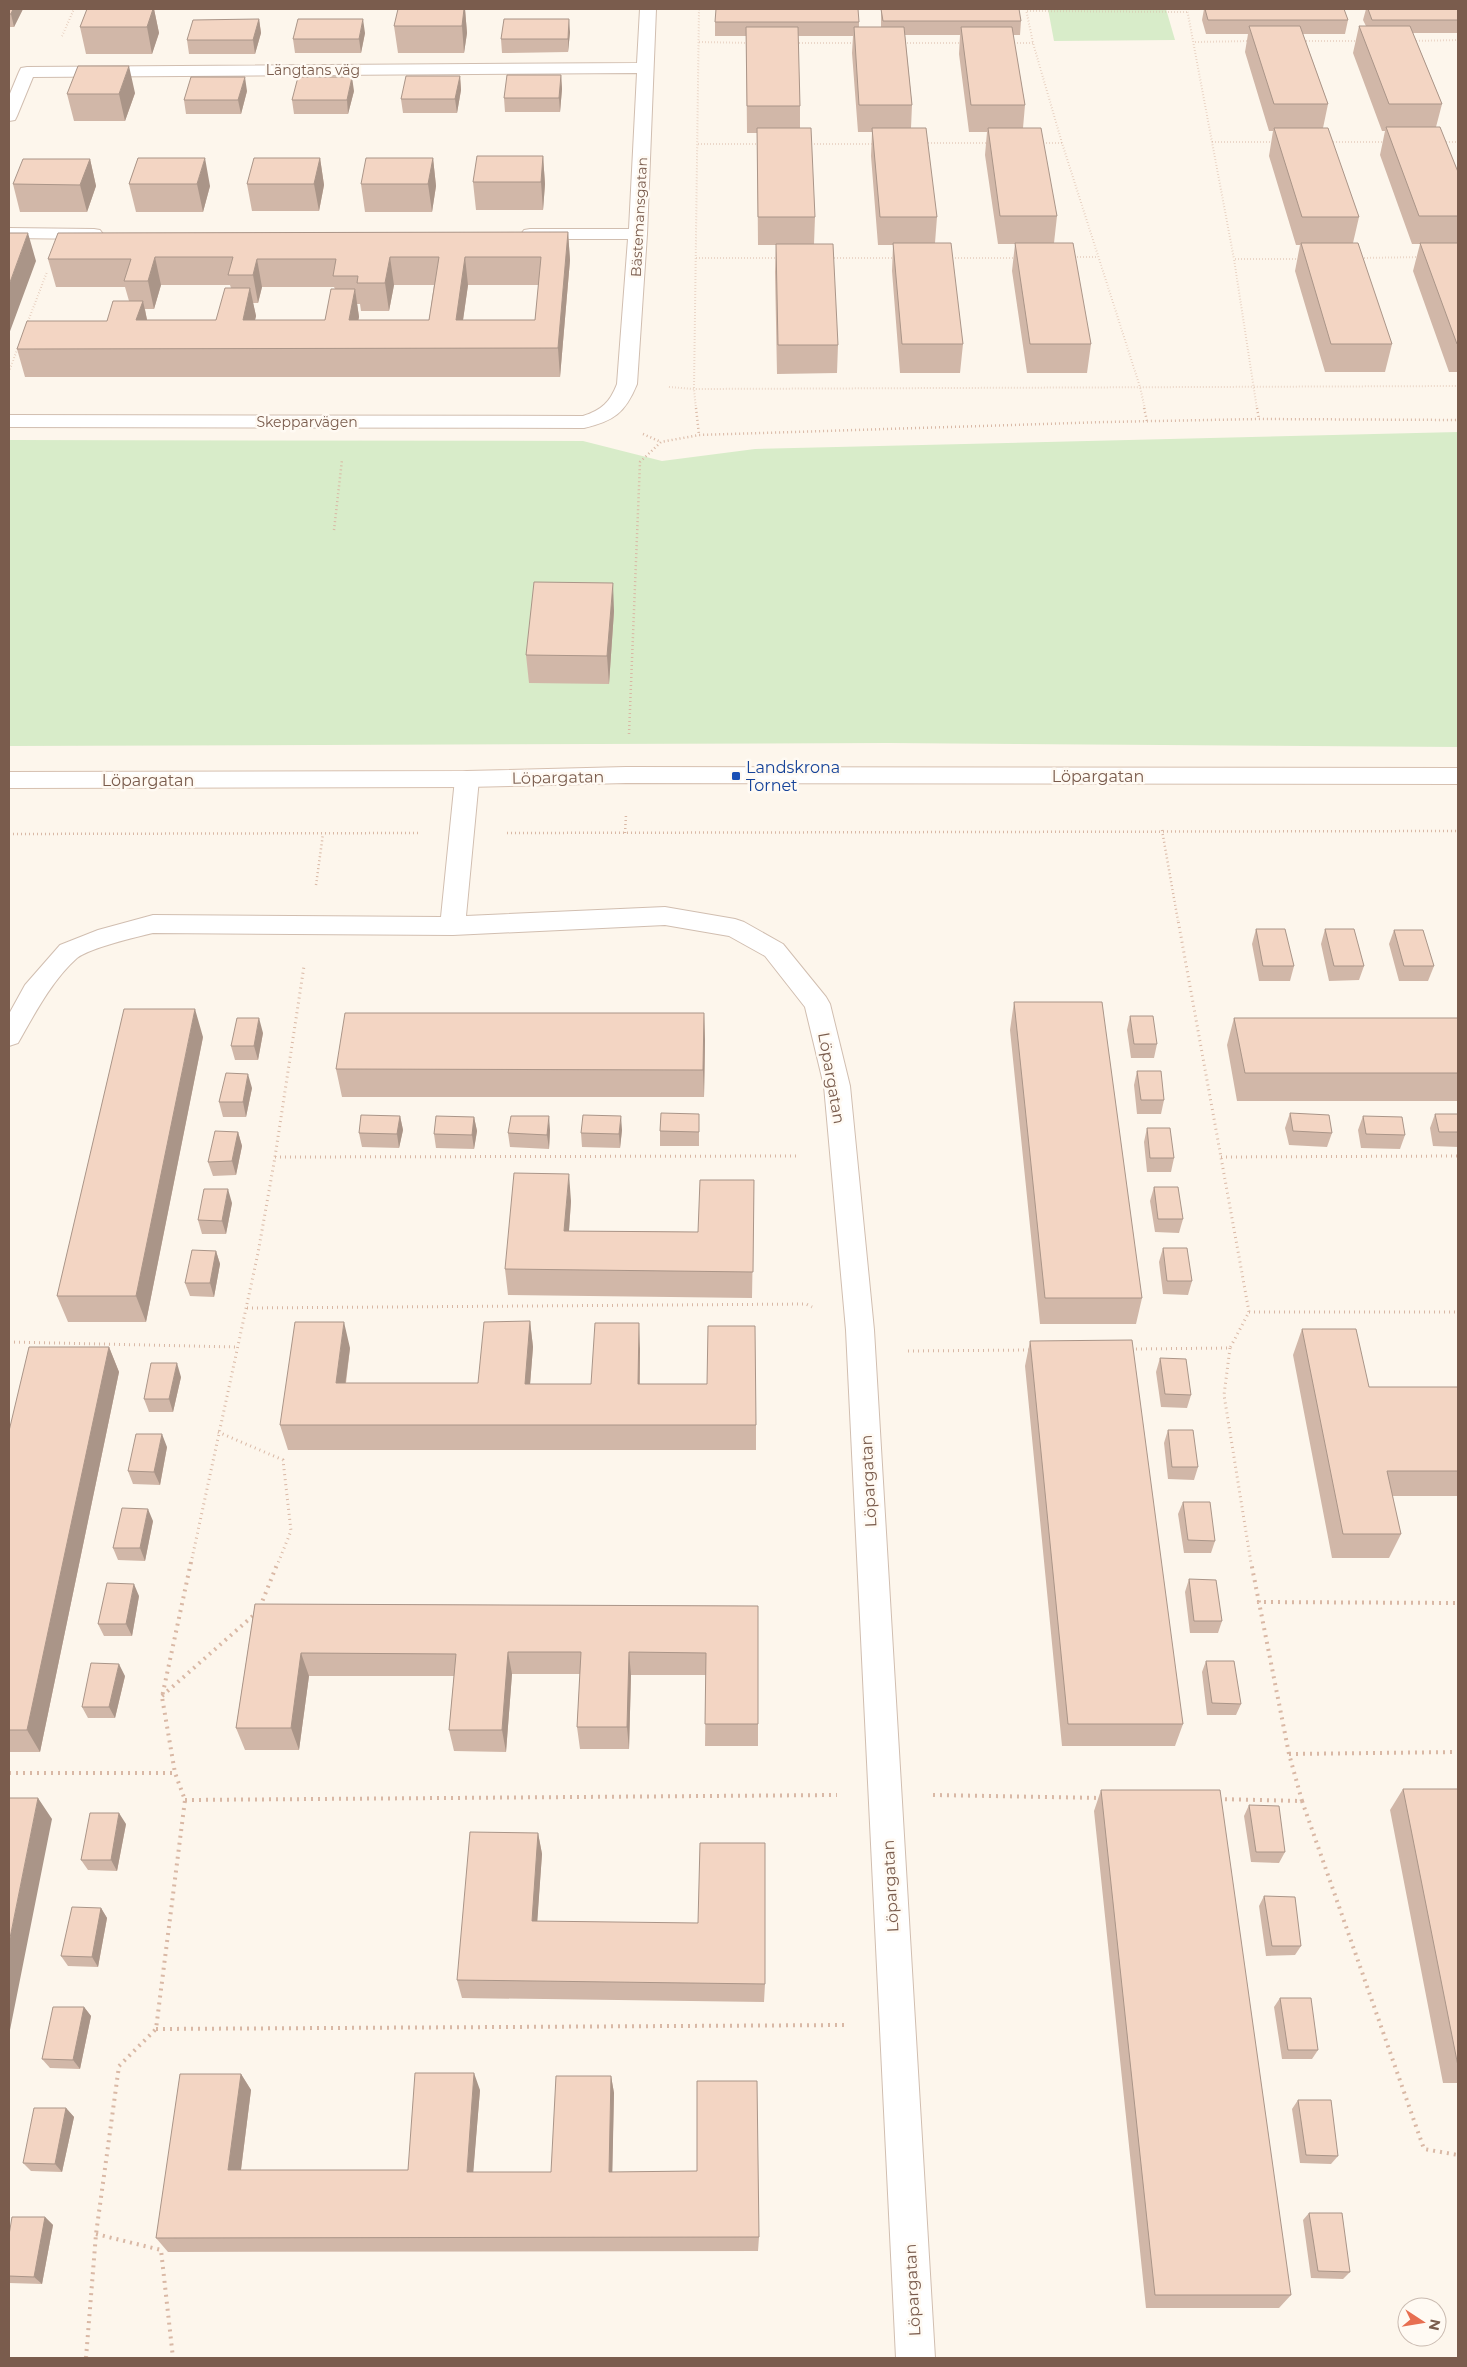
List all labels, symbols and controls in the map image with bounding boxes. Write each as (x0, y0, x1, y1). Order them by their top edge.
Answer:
street label: Längtans väg (266, 61, 360, 79)
street label: Bästemansgatan (627, 157, 651, 277)
street label: Skepparvägen (256, 413, 358, 431)
place label: Landskrona Tornet (746, 758, 840, 795)
street label: Löpargatan (512, 767, 604, 788)
street label: Löpargatan (1052, 767, 1144, 786)
marker: Landskrona Tornet (730, 770, 742, 782)
street label: Löpargatan (102, 771, 194, 790)
street label: Löpargatan (814, 1031, 849, 1125)
street label: Löpargatan (857, 1434, 880, 1528)
street label: Löpargatan (879, 1839, 902, 1933)
street label: Löpargatan (901, 2243, 924, 2337)
north arrow (1397, 2297, 1447, 2347)
text: N (1425, 2317, 1445, 2332)

